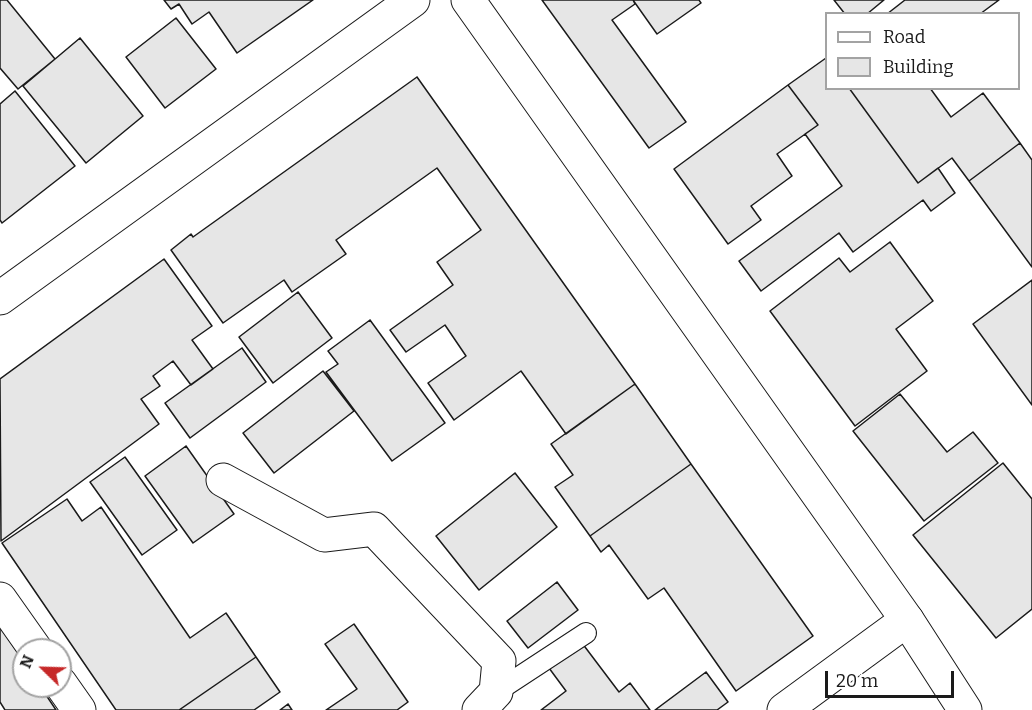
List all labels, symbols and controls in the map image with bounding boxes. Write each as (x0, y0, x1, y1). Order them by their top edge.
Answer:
legend (825, 12, 1020, 90)
text: Road (883, 26, 925, 48)
text: Building (883, 56, 954, 78)
north arrow (12, 638, 72, 698)
text: N (16, 652, 38, 671)
scale bar (828, 659, 957, 697)
text: 20 m (836, 670, 878, 692)

